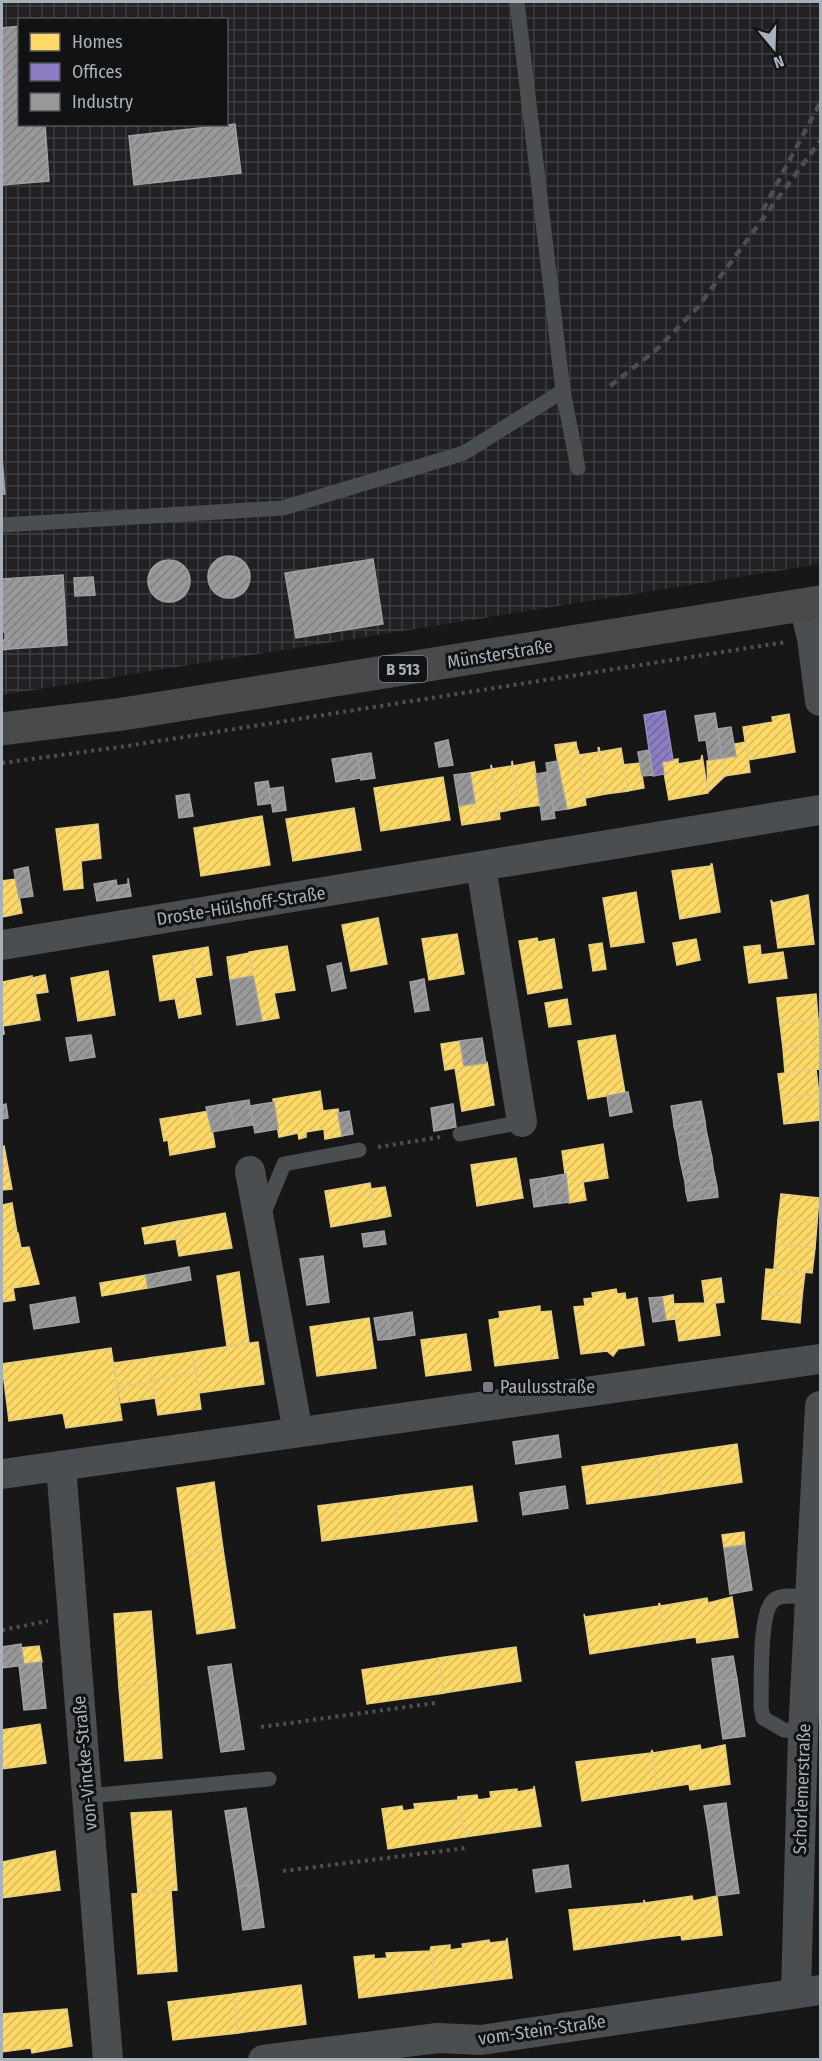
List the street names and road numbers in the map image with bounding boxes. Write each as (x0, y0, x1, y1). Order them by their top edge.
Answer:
street label: Münsterstraße (446, 635, 554, 673)
road number: B 513 (379, 656, 427, 682)
street label: Droste-Hülshoff-Straße (155, 882, 327, 930)
street label: von-Vincke-Straße (68, 1695, 102, 1831)
street label: Schorlemerstraße (789, 1723, 815, 1855)
street label: vom-Stein-Straße (477, 2010, 607, 2050)

